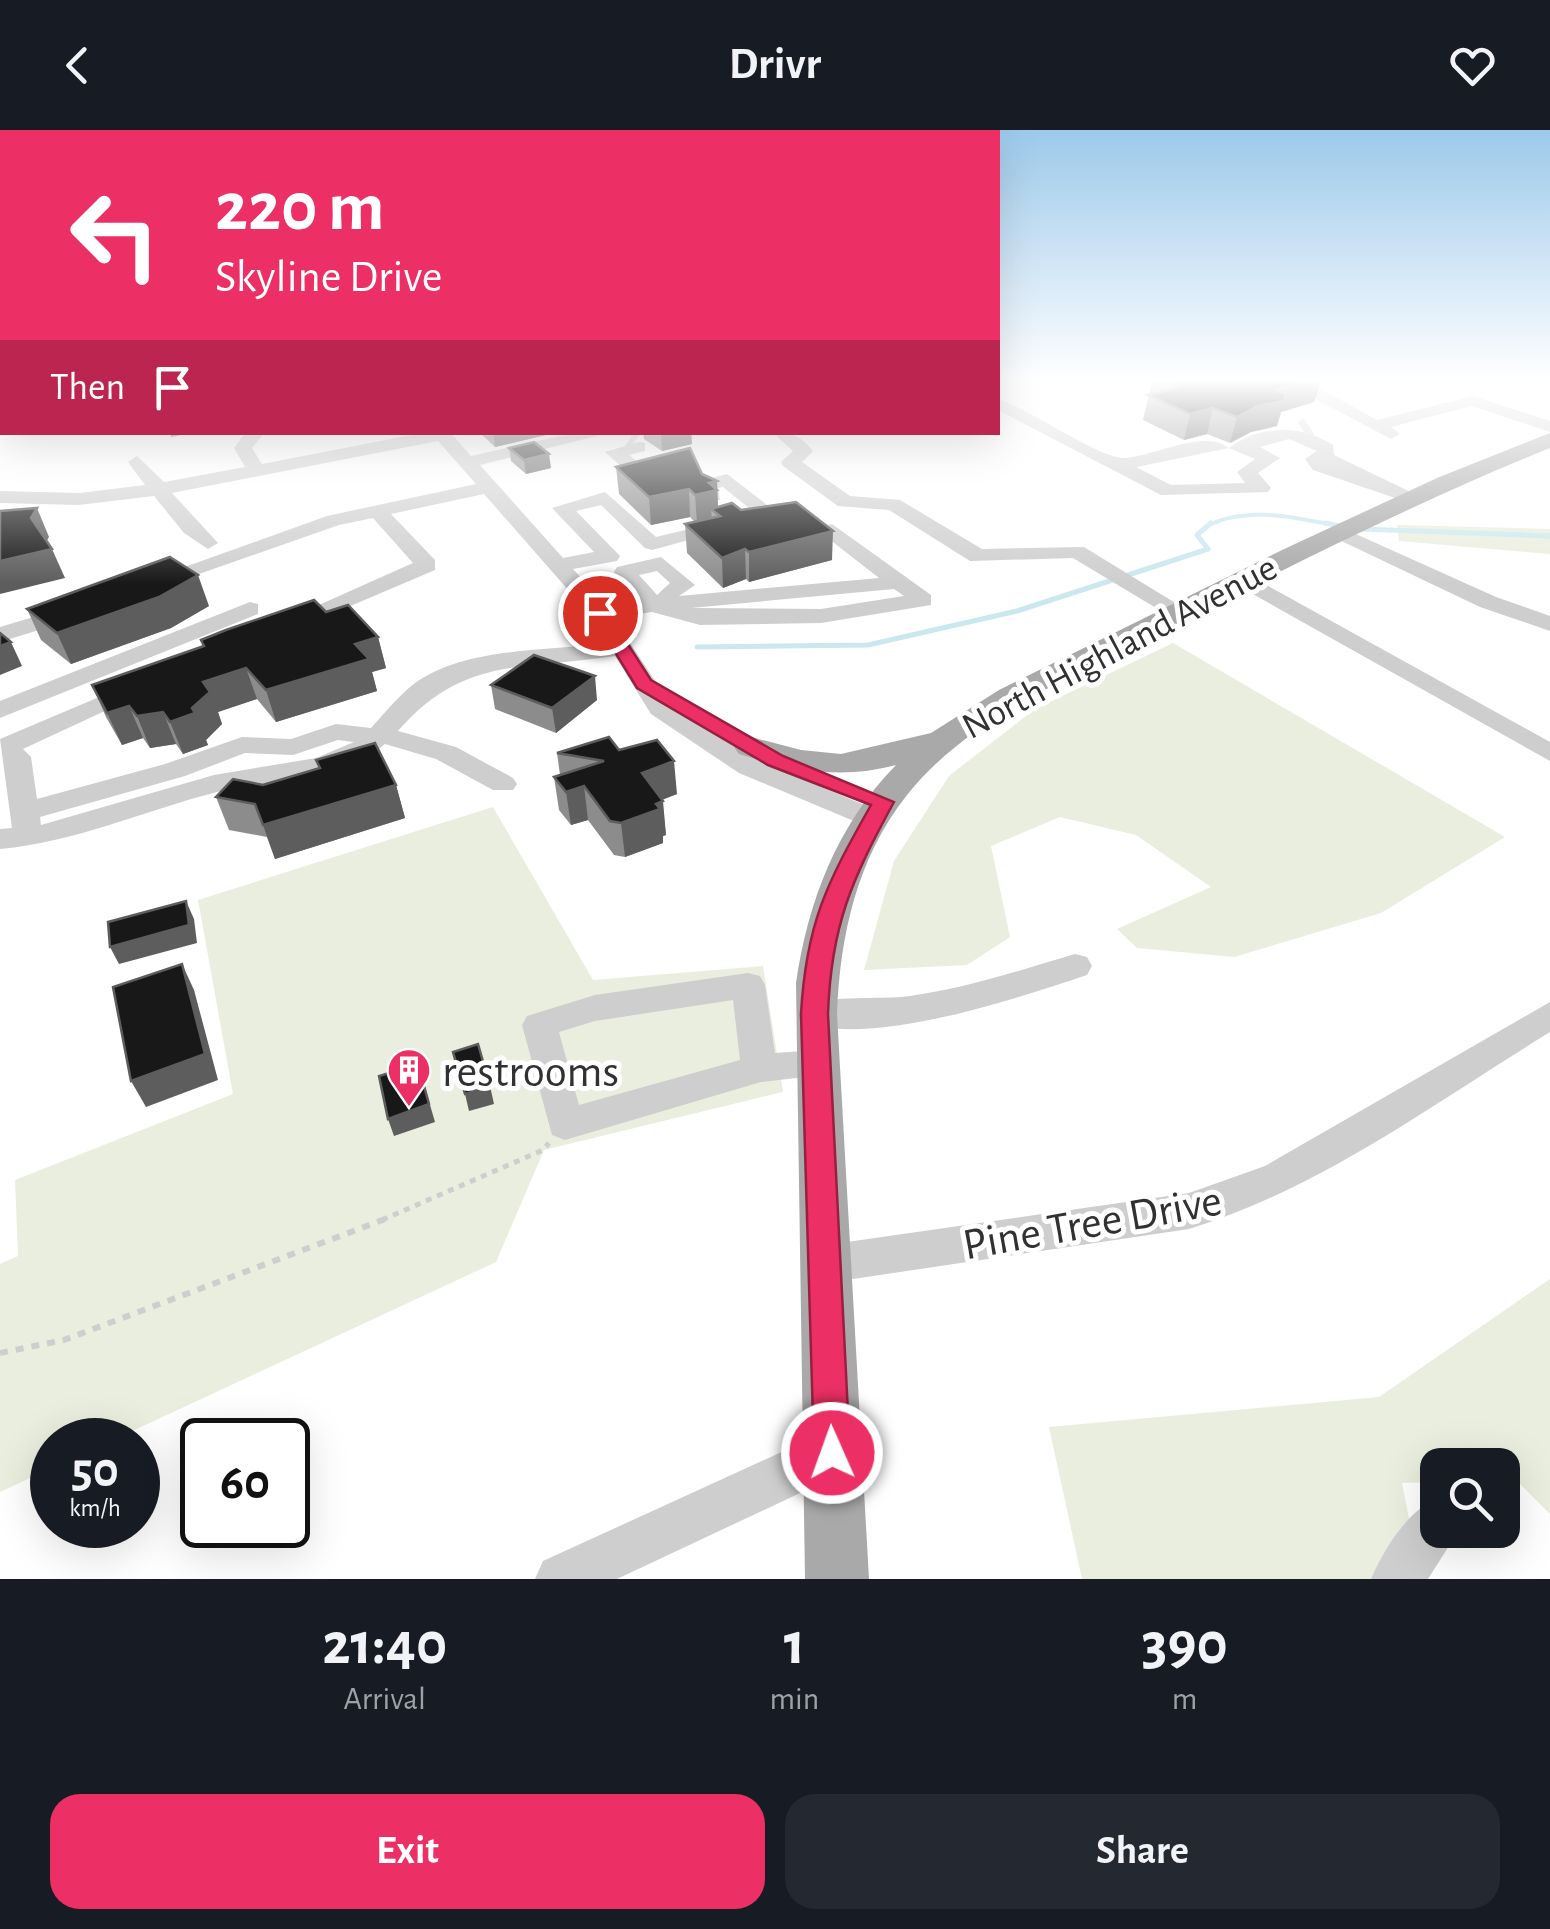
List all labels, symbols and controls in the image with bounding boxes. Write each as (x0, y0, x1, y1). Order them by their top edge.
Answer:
icon: back (50, 38, 105, 93)
icon: heart (1445, 38, 1500, 93)
text: Drivr (729, 42, 821, 87)
icon: left (50, 170, 180, 300)
text: 220 m (215, 173, 384, 243)
text: Skyline Drive (215, 255, 443, 300)
icon: arrive (145, 360, 200, 415)
text: Then (50, 369, 125, 407)
street label: North Highland Avenue (956, 549, 1283, 747)
pin (558, 571, 643, 656)
icon: arrive (573, 586, 628, 641)
building icon: restrooms (386, 1047, 432, 1108)
place label: restrooms (442, 1050, 619, 1095)
street label: Pine Tree Drive (960, 1179, 1225, 1268)
position arrow (780, 1401, 884, 1505)
speed limit sign: 60 (180, 1418, 310, 1548)
text: 50 (71, 1446, 119, 1496)
map controls (1420, 1448, 1520, 1548)
button: search (1420, 1448, 1520, 1548)
text: km/h (69, 1496, 121, 1521)
text: 21:40 (322, 1615, 447, 1675)
text: 1 (784, 1615, 805, 1675)
text: 390 (1142, 1615, 1228, 1675)
text: Arrival (344, 1683, 426, 1715)
text: min (770, 1683, 819, 1715)
text: m (1172, 1683, 1197, 1715)
button: Exit (50, 1794, 765, 1909)
button: Share (785, 1794, 1500, 1909)

